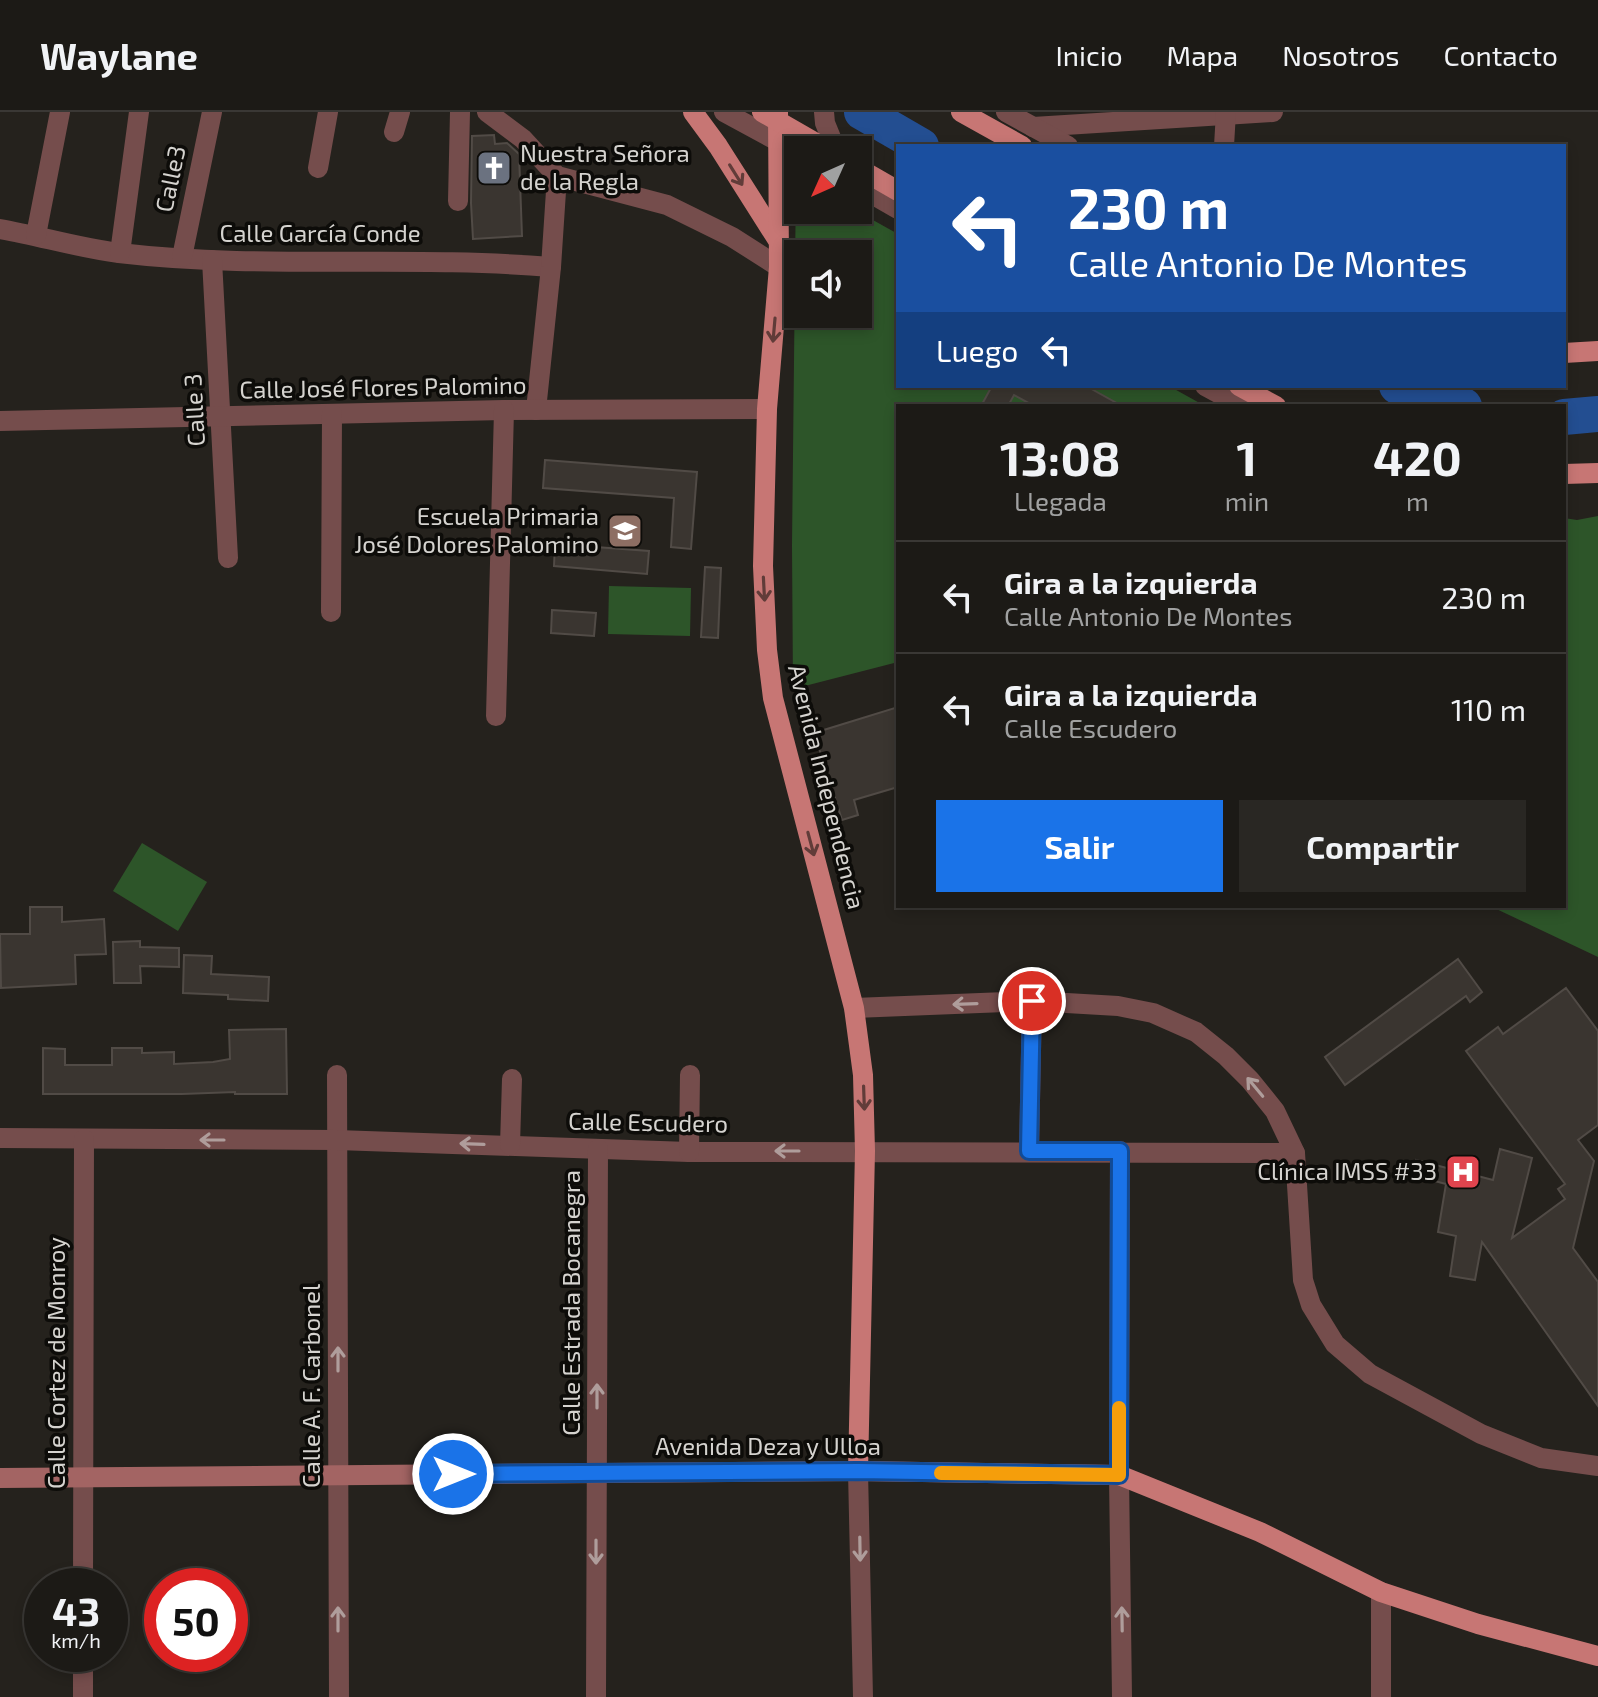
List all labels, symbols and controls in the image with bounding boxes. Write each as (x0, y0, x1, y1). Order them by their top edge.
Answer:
text: Waylane (40, 32, 198, 78)
text: Inicio (1056, 38, 1123, 72)
text: Mapa (1167, 38, 1238, 72)
text: Nosotros (1282, 38, 1400, 72)
text: Contacto (1444, 38, 1558, 72)
north arrow (784, 136, 872, 224)
map controls (784, 136, 872, 328)
place label: Nuestra Señora de la Regla (520, 138, 690, 195)
street label: Calle3 (148, 143, 191, 215)
church icon: Nuestra Señora de la Regla (475, 149, 513, 187)
one-way arrow (729, 163, 745, 186)
text: 230 m (1068, 173, 1229, 240)
icon: left (936, 176, 1040, 280)
street label: Calle García Conde (219, 218, 421, 247)
button: sound (784, 240, 872, 328)
text: Calle Antonio De Montes (1068, 241, 1468, 284)
one-way arrow (766, 316, 781, 343)
icon: left (1034, 328, 1078, 372)
text: Luego (936, 332, 1018, 368)
street label: Calle José Flores Palomino (239, 369, 527, 404)
street label: Calle 3 (177, 373, 210, 447)
text: 13:08 (1000, 428, 1121, 486)
text: 1 (1236, 428, 1257, 486)
text: 420 (1373, 428, 1462, 486)
text: Llegada (1014, 485, 1107, 516)
text: min (1225, 485, 1269, 516)
text: m (1406, 485, 1429, 516)
place label: Escuela Primaria José Dolores Palomino (354, 501, 599, 558)
school or university icon: Escuela Primaria José Dolores Palomino (606, 512, 644, 550)
text: Gira a la izquierda (1004, 564, 1258, 600)
one-way arrow (757, 575, 772, 602)
icon: left (936, 575, 980, 619)
text: 230 m (1441, 579, 1526, 615)
text: Calle Antonio De Montes (1004, 600, 1293, 631)
street label: Avenida Independencia (783, 661, 872, 912)
text: Gira a la izquierda (1004, 676, 1258, 712)
icon: left (936, 687, 980, 731)
text: 110 m (1451, 691, 1526, 727)
text: Calle Escudero (1004, 712, 1177, 743)
button: Salir (936, 800, 1223, 892)
button: Compartir (1239, 800, 1526, 892)
one-way arrow (804, 831, 819, 856)
pin (998, 967, 1066, 1035)
icon: arrive (1010, 979, 1054, 1023)
one-way arrow (952, 996, 979, 1011)
one-way arrow (1246, 1076, 1264, 1097)
one-way arrow (856, 1084, 872, 1111)
street label: Calle Escudero (568, 1106, 728, 1137)
one-way arrow (199, 1132, 226, 1148)
one-way arrow (459, 1136, 486, 1152)
one-way arrow (774, 1143, 801, 1159)
hospital icon: Clínica IMSS #33 (1444, 1153, 1482, 1191)
place label: Clínica IMSS #33 (1257, 1156, 1437, 1185)
street label: Calle Estrada Bocanegra (556, 1170, 585, 1436)
street label: Calle Cortez de Monroy (41, 1237, 70, 1489)
street label: Calle A. F. Carbonel (296, 1284, 325, 1488)
one-way arrow (330, 1346, 346, 1373)
one-way arrow (589, 1383, 605, 1410)
street label: Avenida Deza y Ulloa (655, 1431, 881, 1460)
position arrow (411, 1432, 495, 1516)
one-way arrow (852, 1535, 868, 1562)
one-way arrow (588, 1538, 604, 1565)
speed limit sign: 50 (144, 1568, 248, 1672)
text: 43 (52, 1586, 100, 1634)
one-way arrow (330, 1606, 346, 1633)
one-way arrow (1114, 1606, 1130, 1633)
text: km/h (51, 1628, 101, 1652)

